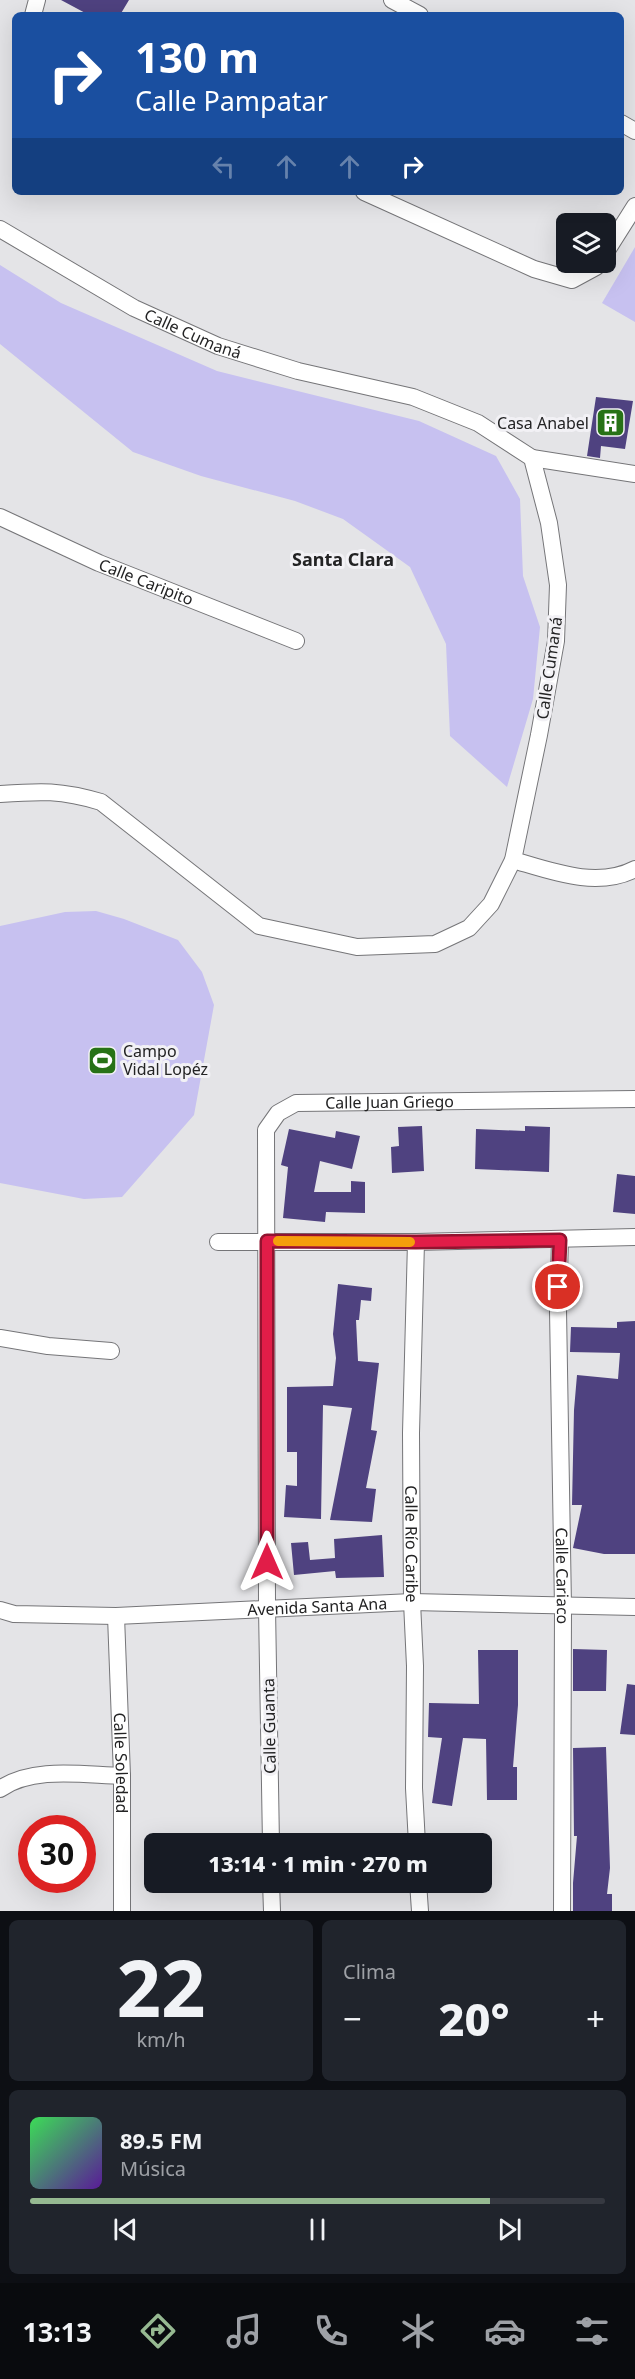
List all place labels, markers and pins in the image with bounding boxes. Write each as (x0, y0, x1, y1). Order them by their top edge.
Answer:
building icon: Casa Anabel (594, 407, 626, 439)
place label: Casa Anabel (497, 412, 589, 434)
place label: Campo Vidal Lopéz (123, 1040, 208, 1080)
sports icon: Campo Vidal Lopéz (86, 1044, 118, 1076)
pin (532, 1261, 583, 1312)

